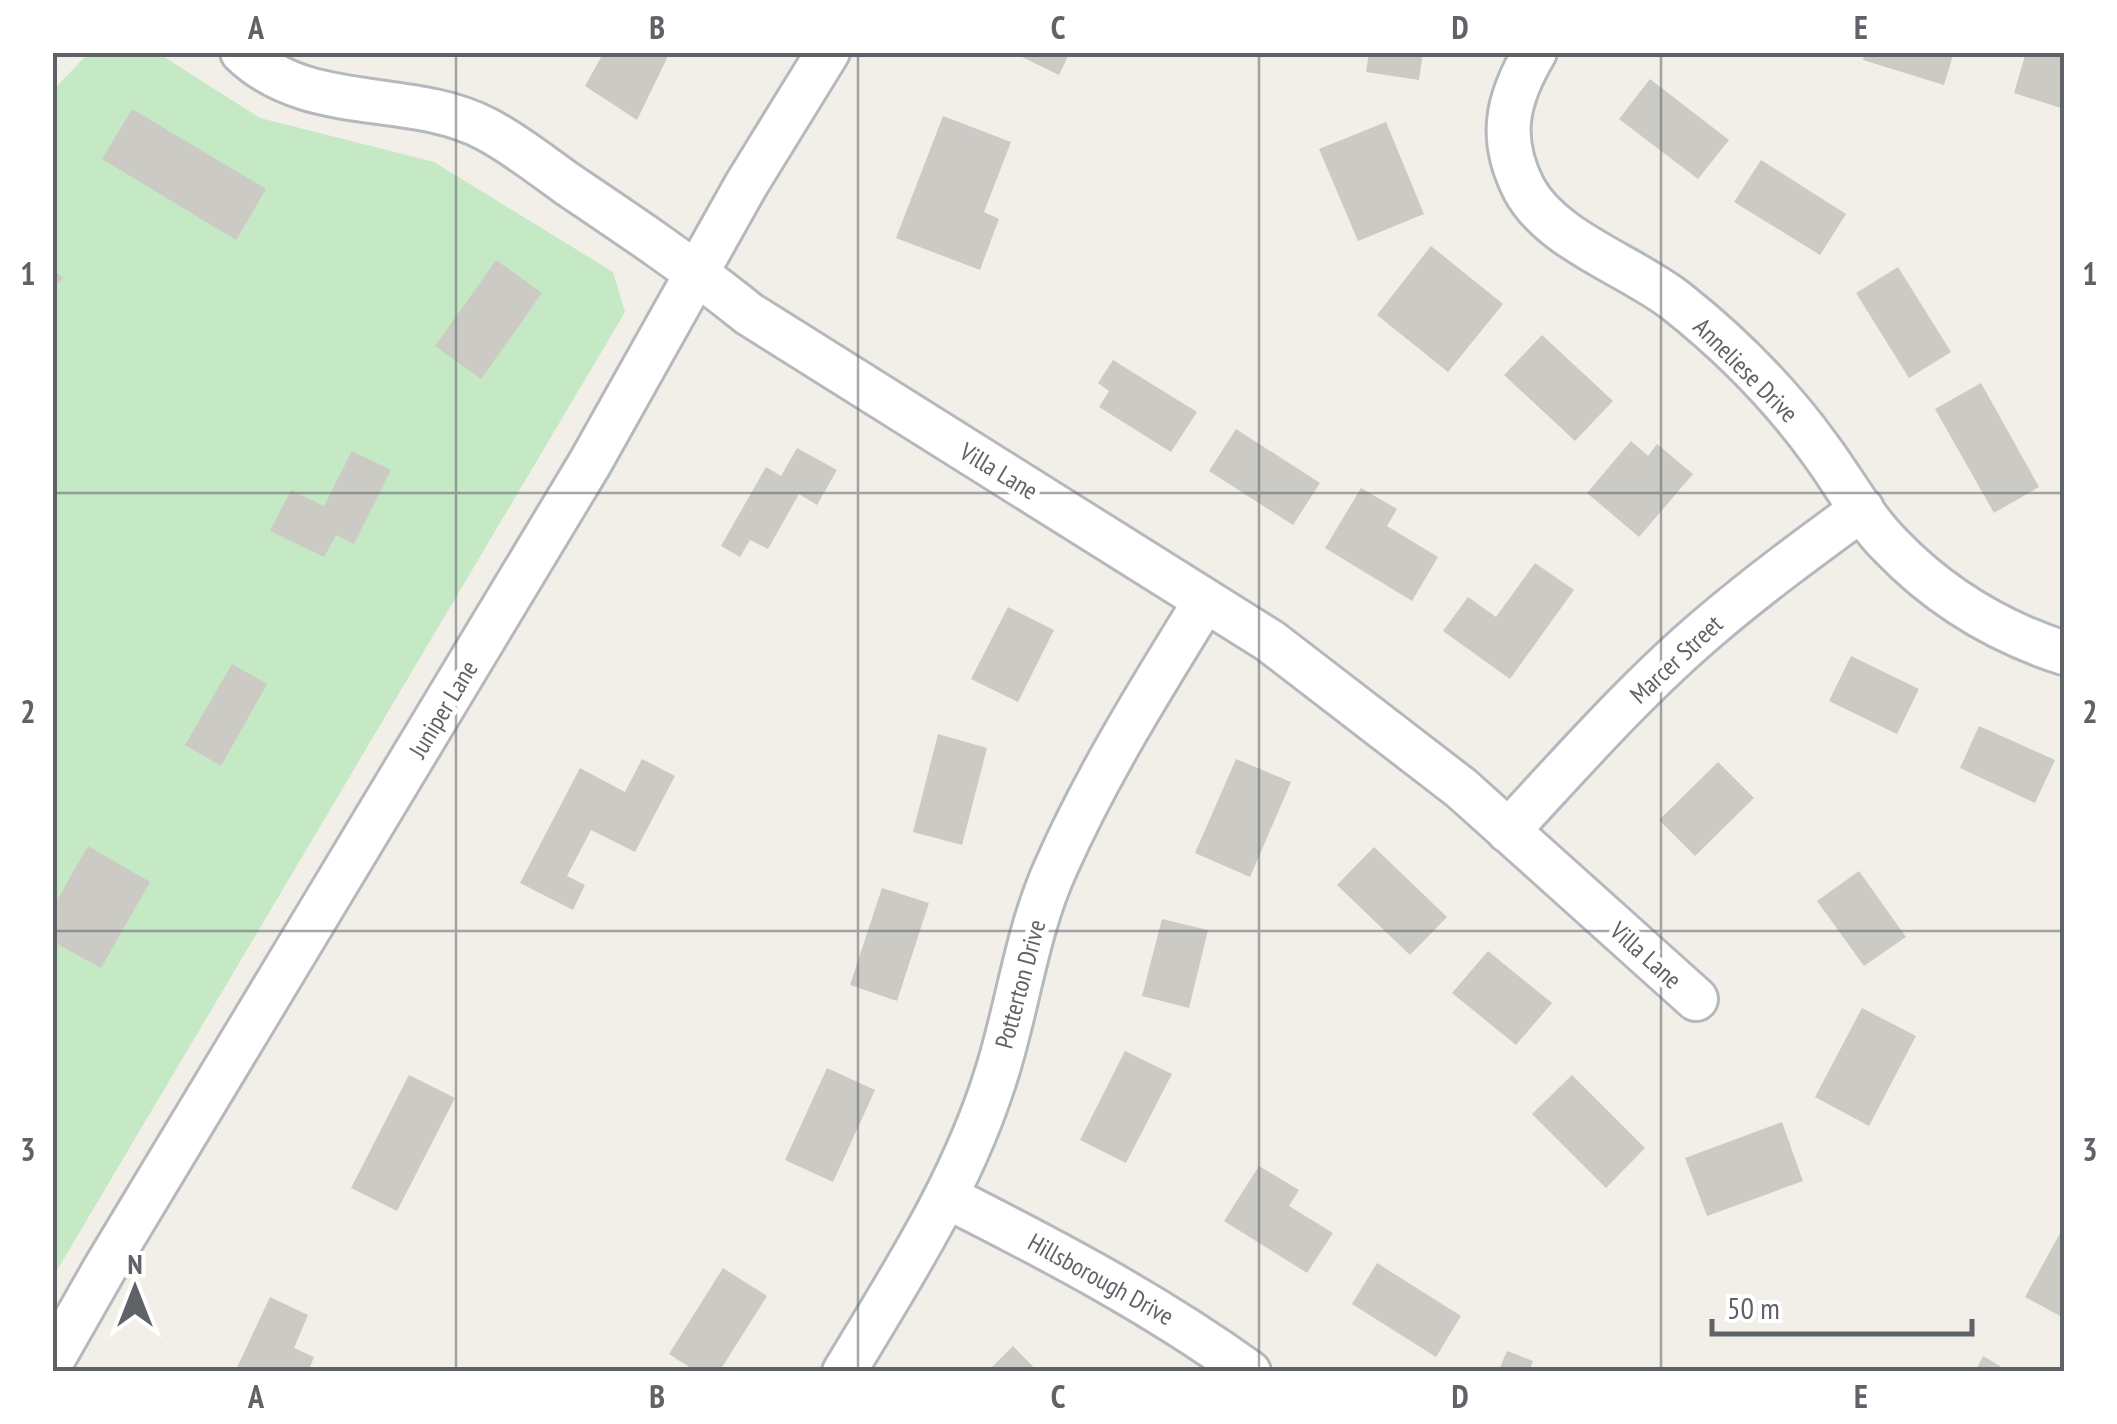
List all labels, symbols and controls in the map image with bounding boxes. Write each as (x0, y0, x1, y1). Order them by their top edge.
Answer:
text: A (247, 6, 265, 48)
text: B (649, 6, 665, 48)
text: C (1051, 6, 1066, 48)
text: D (1451, 6, 1469, 48)
text: E (1854, 6, 1868, 48)
text: 1 (20, 252, 36, 294)
text: 1 (2082, 252, 2098, 294)
street label: Anneliese Drive (1687, 311, 1805, 429)
street label: Villa Lane (953, 435, 1044, 507)
street label: Marcer Street (1623, 608, 1729, 710)
street label: Juniper Lane (401, 654, 485, 764)
text: 2 (20, 690, 36, 732)
text: 2 (2082, 690, 2098, 732)
street label: Villa Lane (1603, 914, 1688, 995)
street label: Potterton Drive (987, 916, 1053, 1052)
text: 3 (20, 1128, 36, 1170)
text: 3 (2082, 1128, 2098, 1170)
street label: Hillsborough Drive (1023, 1226, 1179, 1332)
north arrow (85, 1239, 185, 1339)
text: N (127, 1245, 143, 1282)
scale bar (1712, 1274, 1972, 1336)
text: 50 m (1727, 1288, 1780, 1327)
text: A (247, 1375, 265, 1417)
text: B (649, 1375, 665, 1417)
text: C (1051, 1375, 1066, 1417)
text: D (1451, 1375, 1469, 1417)
text: E (1854, 1375, 1868, 1417)

